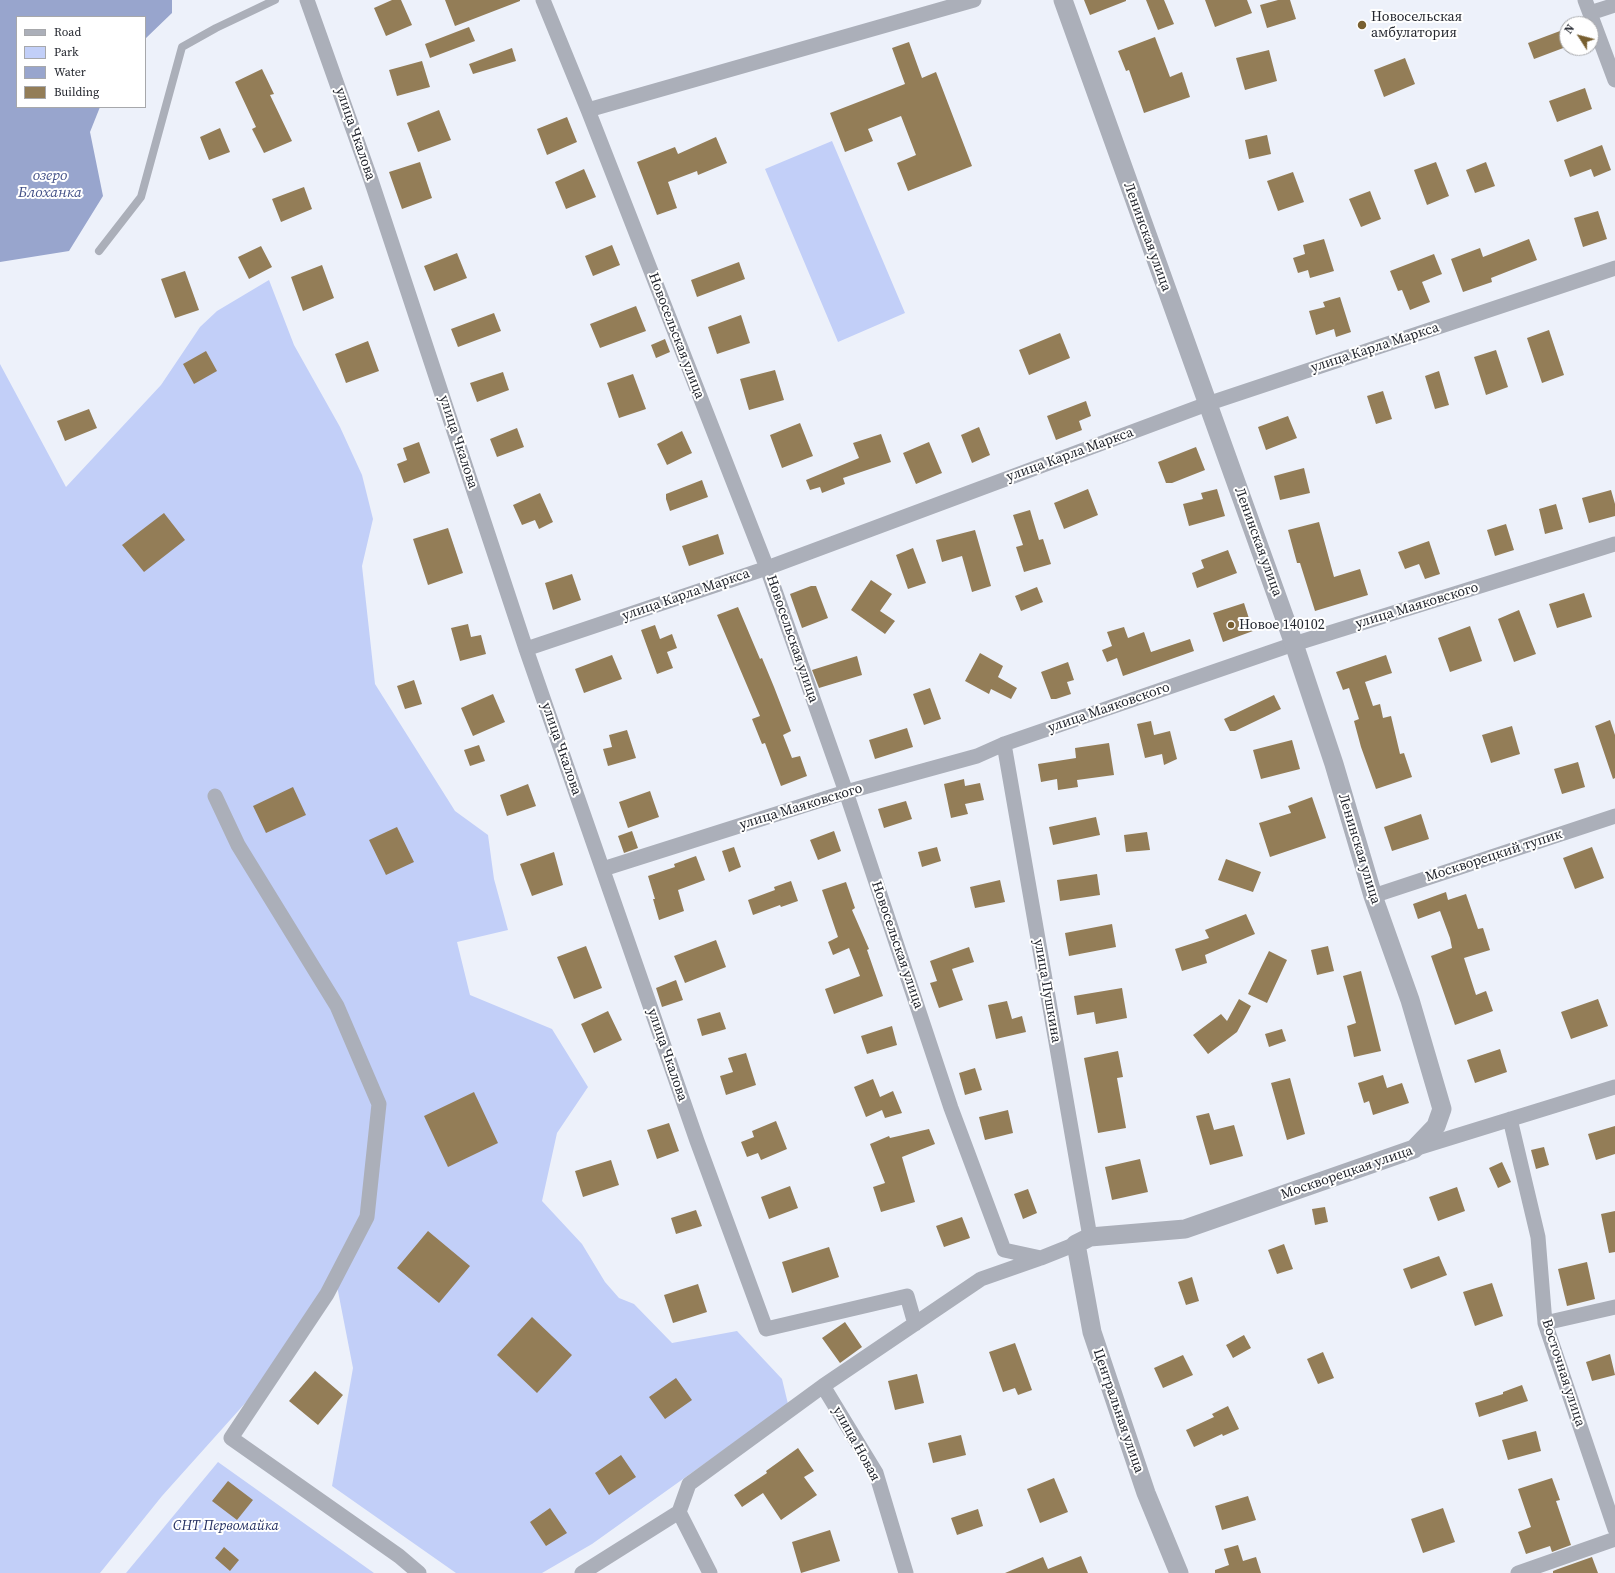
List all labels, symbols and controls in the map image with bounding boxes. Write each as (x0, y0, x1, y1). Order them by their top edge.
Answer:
place label: Новосельская амбулатория (1371, 9, 1462, 42)
legend (16, 16, 146, 108)
north arrow (1559, 16, 1599, 56)
marker: Новосельская амбулатория (1356, 19, 1368, 31)
text: N (1561, 22, 1578, 37)
text: Road (54, 24, 81, 40)
text: Park (54, 44, 79, 60)
text: Water (54, 64, 86, 80)
text: Building (54, 84, 99, 100)
street label: улица Чкалова (331, 85, 379, 183)
water label: озеро Блоханка (18, 167, 82, 202)
street label: Ленинская улица (1119, 180, 1175, 294)
street label: Новосельская улица (644, 271, 708, 401)
street label: улица Карла Маркса (1309, 319, 1441, 377)
street label: улица Чкалова (435, 393, 481, 491)
street label: улица Карла Маркса (1004, 424, 1136, 486)
street label: Ленинская улица (1230, 485, 1286, 599)
street label: улица Карла Маркса (620, 565, 752, 625)
street label: Новосельская улица (762, 573, 822, 705)
street label: улица Маяковского (1353, 579, 1481, 633)
place label: Новое 140102 (1239, 617, 1325, 633)
marker: Новое 140102 (1226, 620, 1236, 630)
street label: улица Маяковского (1046, 679, 1172, 737)
street label: улица Чкалова (537, 700, 585, 798)
street label: улица Маяковского (737, 780, 865, 834)
street label: Ленинская улица (1334, 792, 1384, 906)
street label: Москворецкий тупик (1424, 826, 1564, 886)
street label: Новосельская улица (867, 879, 927, 1011)
street label: улица Пушкина (1030, 938, 1064, 1044)
street label: улица Чкалова (643, 1006, 691, 1104)
street label: Москворецкая улица (1279, 1143, 1415, 1203)
street label: Восточная улица (1538, 1317, 1588, 1429)
street label: Центральная улица (1089, 1347, 1147, 1475)
street label: улица Новая (829, 1404, 883, 1484)
park label: СНТ Первомайка (173, 1518, 279, 1534)

